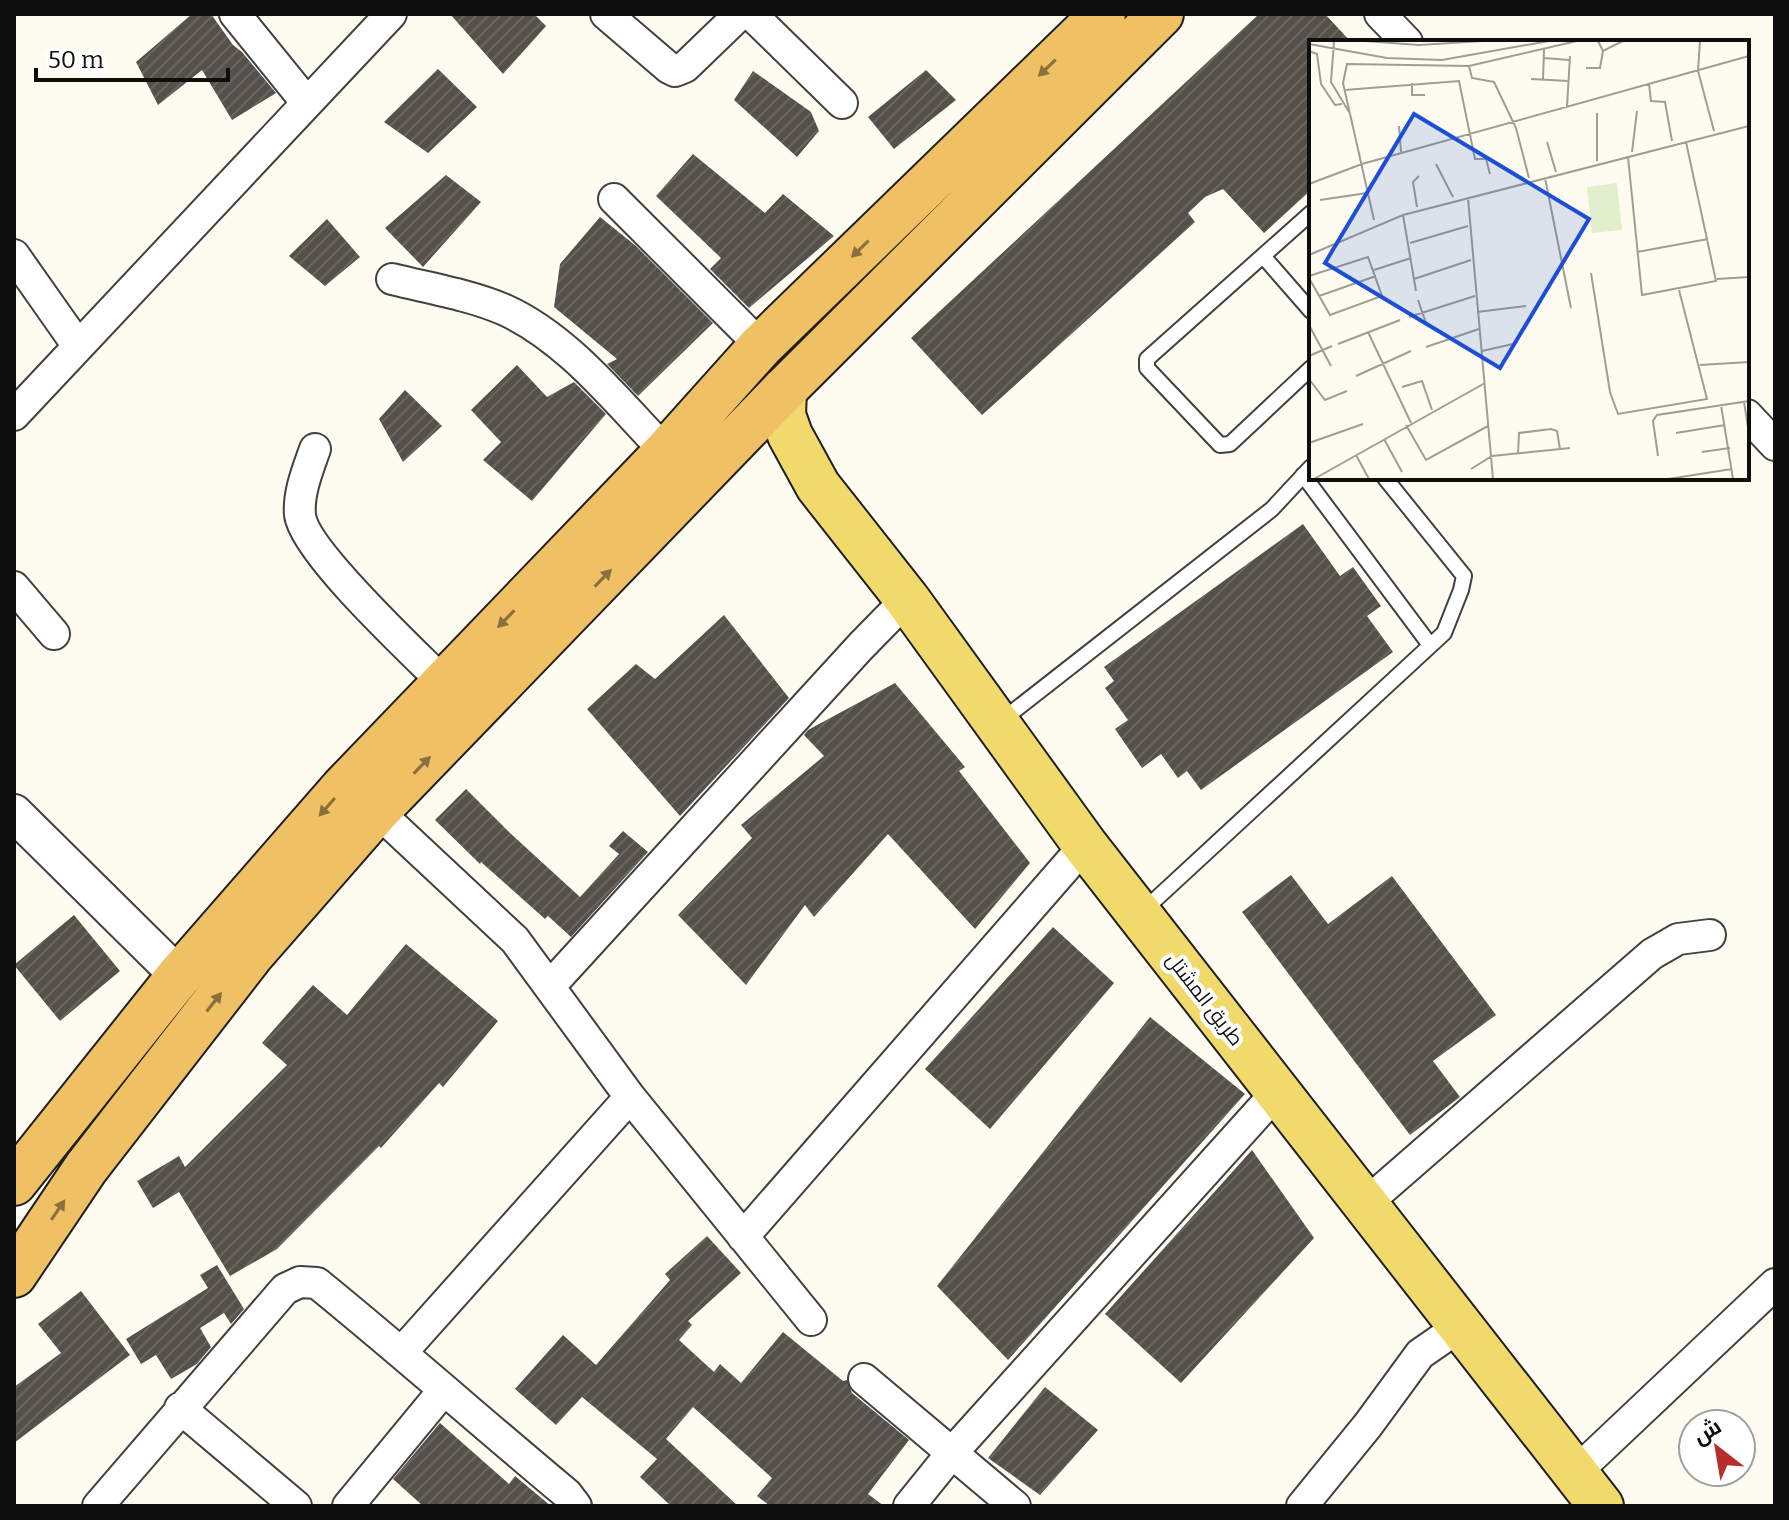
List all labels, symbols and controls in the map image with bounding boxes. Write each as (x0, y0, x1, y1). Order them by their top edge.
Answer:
scale bar (36, 32, 228, 82)
inset map (1309, 40, 1749, 480)
text: 50 m (48, 46, 104, 74)
one-way arrow (1038, 59, 1057, 77)
one-way arrow (851, 240, 870, 258)
one-way arrow (593, 569, 612, 588)
one-way arrow (497, 609, 515, 628)
one-way arrow (412, 756, 431, 775)
one-way arrow (318, 797, 336, 817)
street label: طريق المشتل (1161, 948, 1249, 1051)
one-way arrow (206, 992, 222, 1012)
one-way arrow (50, 1199, 65, 1221)
north arrow (1677, 1408, 1757, 1488)
text: ش (1688, 1412, 1726, 1450)

